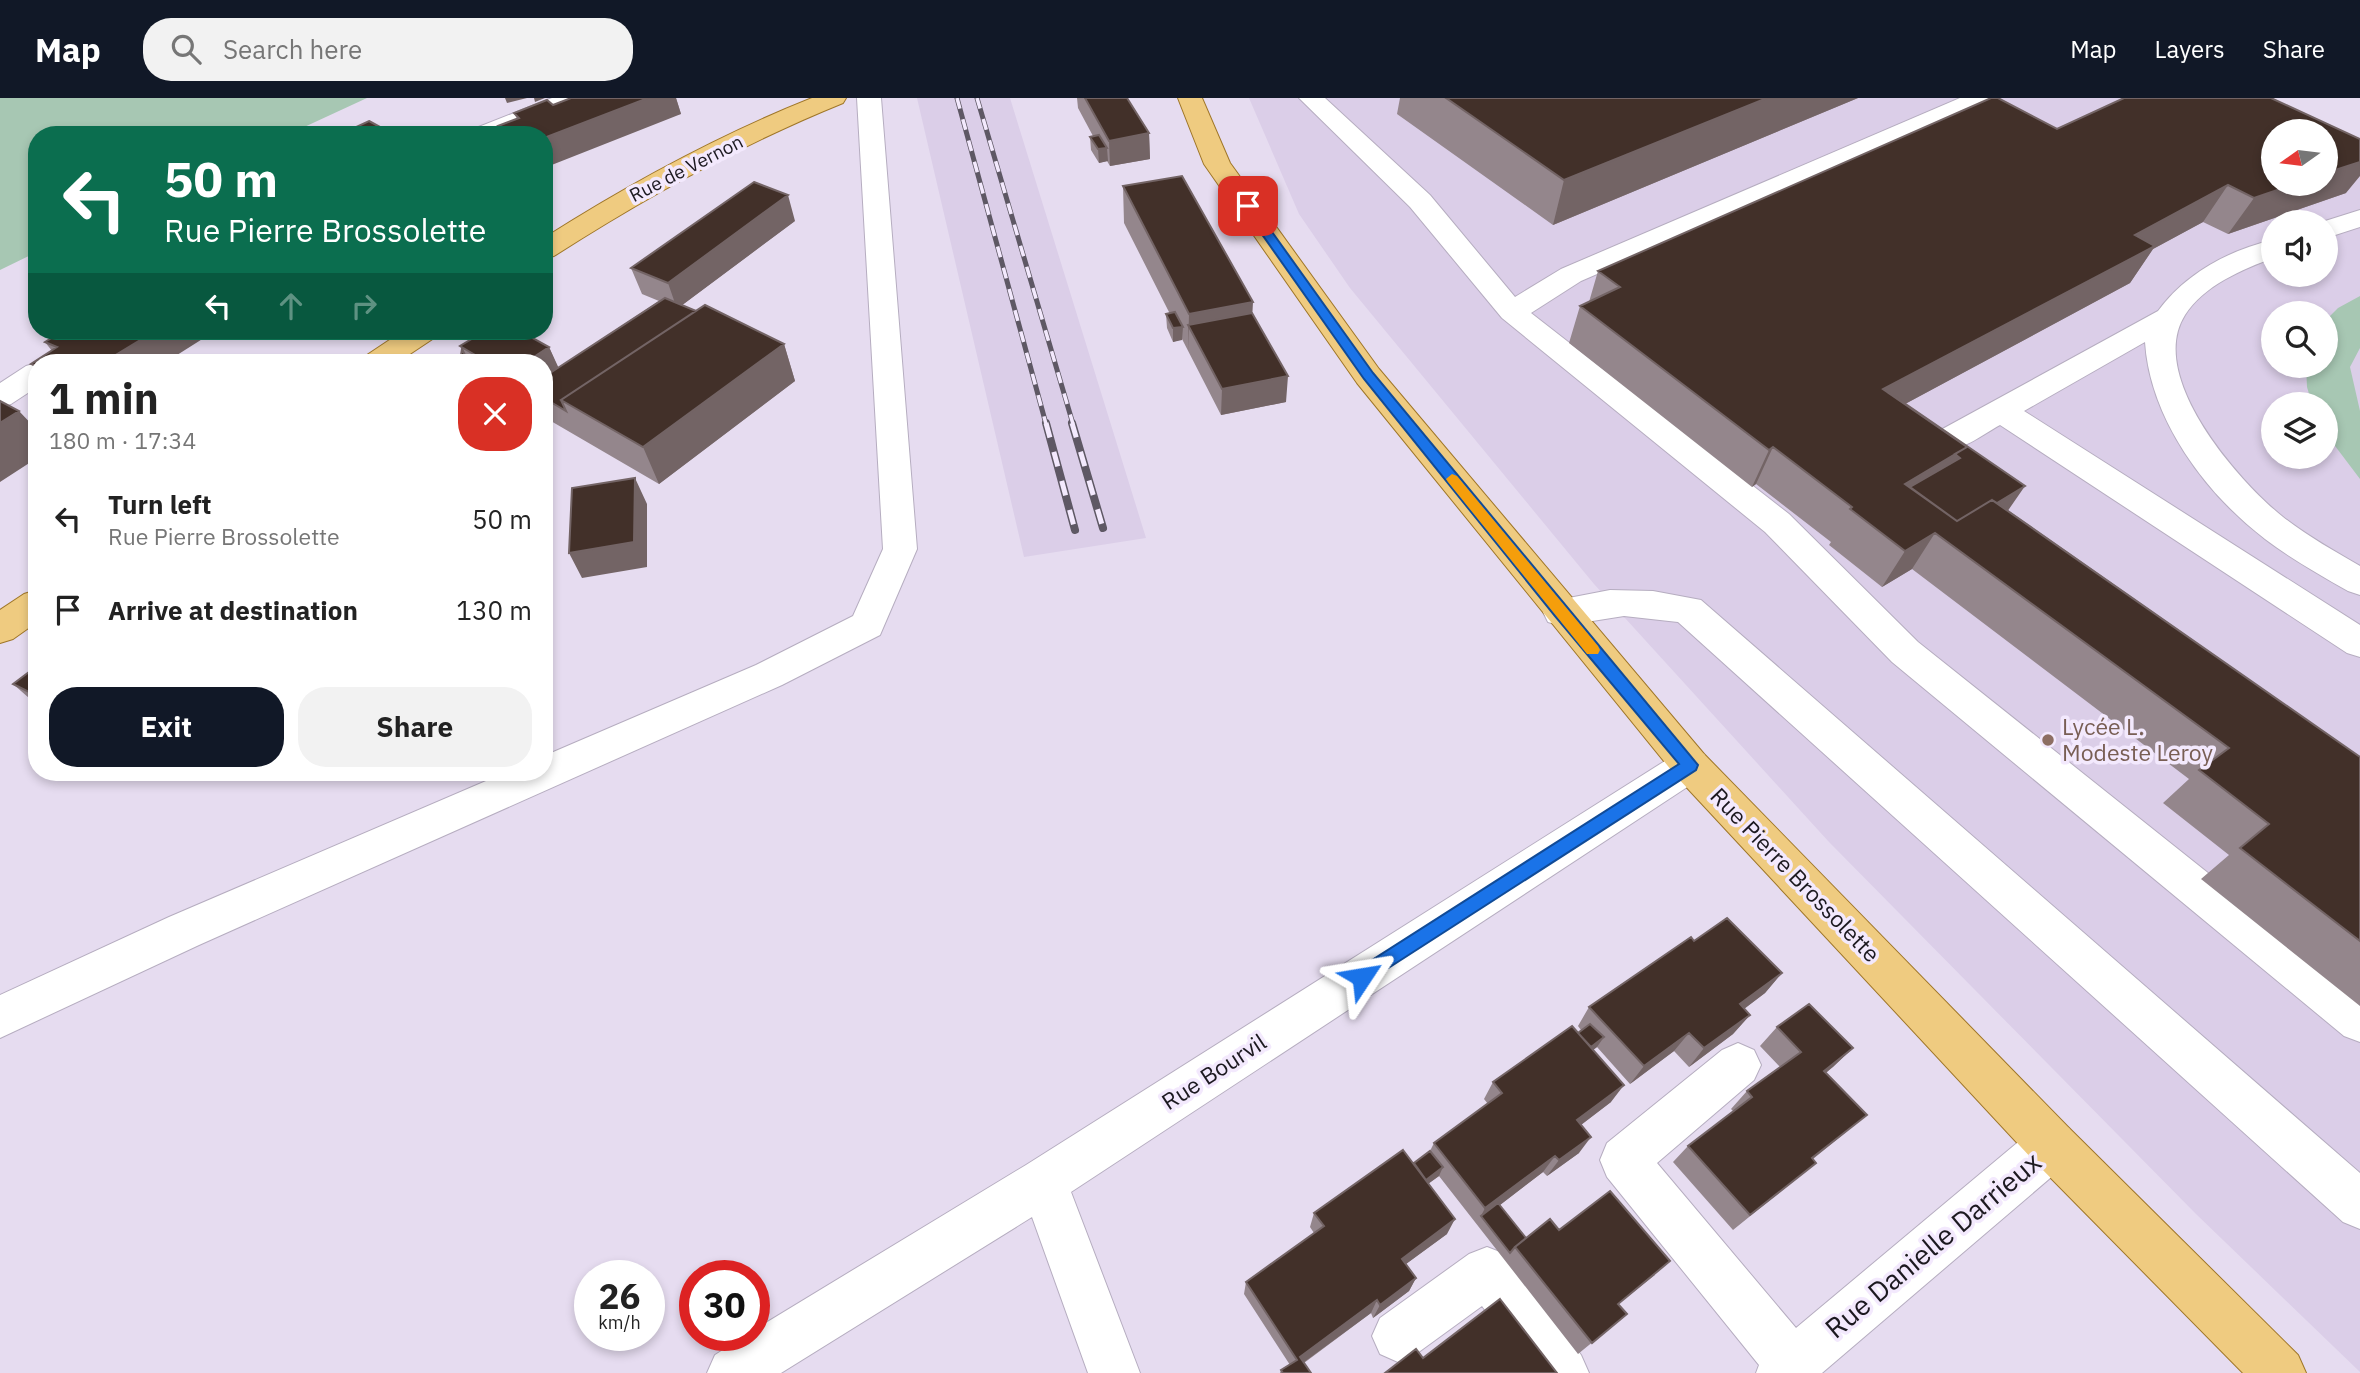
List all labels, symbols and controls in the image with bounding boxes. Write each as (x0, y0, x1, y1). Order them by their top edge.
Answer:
search box (143, 18, 633, 81)
text: Map (35, 28, 101, 71)
icon: search (167, 30, 205, 68)
text: Search here (223, 32, 362, 66)
text: Map (2070, 33, 2117, 65)
text: Layers (2155, 33, 2225, 65)
text: Share (2263, 33, 2325, 65)
north arrow (2261, 119, 2338, 196)
map controls (2261, 119, 2338, 469)
street label: Rue de Vernon (625, 129, 747, 207)
text: 50 m (164, 147, 278, 210)
icon: left (49, 154, 140, 245)
pin (1218, 176, 1278, 236)
icon: arrive (1229, 187, 1267, 225)
text: Rue Pierre Brossolette (164, 209, 486, 251)
button: sound (2261, 210, 2338, 287)
icon: left (199, 287, 237, 325)
icon: ahead (272, 287, 310, 325)
icon: right (345, 287, 383, 325)
button: search (2261, 301, 2338, 378)
text: 1 min (49, 371, 159, 426)
button: close (458, 377, 532, 451)
button: layers (2261, 392, 2338, 469)
text: 180 m · 17:34 (49, 425, 196, 455)
text: Turn left (108, 487, 211, 521)
icon: left (49, 500, 87, 538)
text: 50 m (472, 502, 532, 536)
text: Rue Pierre Brossolette (108, 521, 340, 551)
icon: arrive (49, 591, 87, 629)
text: Arrive at destination (108, 593, 358, 627)
text: 130 m (456, 593, 532, 627)
button: Exit (49, 687, 284, 767)
button: Share (298, 687, 532, 767)
place label: Lycée L. Modeste Leroy (2062, 711, 2214, 767)
marker: Lycée L. Modeste Leroy (2040, 732, 2056, 748)
street label: Rue Pierre Brossolette (1704, 781, 1887, 968)
position arrow (1325, 940, 1399, 1014)
street label: Rue Bourvil (1155, 1026, 1271, 1116)
street label: Rue Danielle Darrieux (1817, 1143, 2049, 1346)
speed limit sign: 30 (679, 1260, 770, 1351)
text: 26 (598, 1273, 641, 1319)
text: km/h (598, 1311, 641, 1334)

